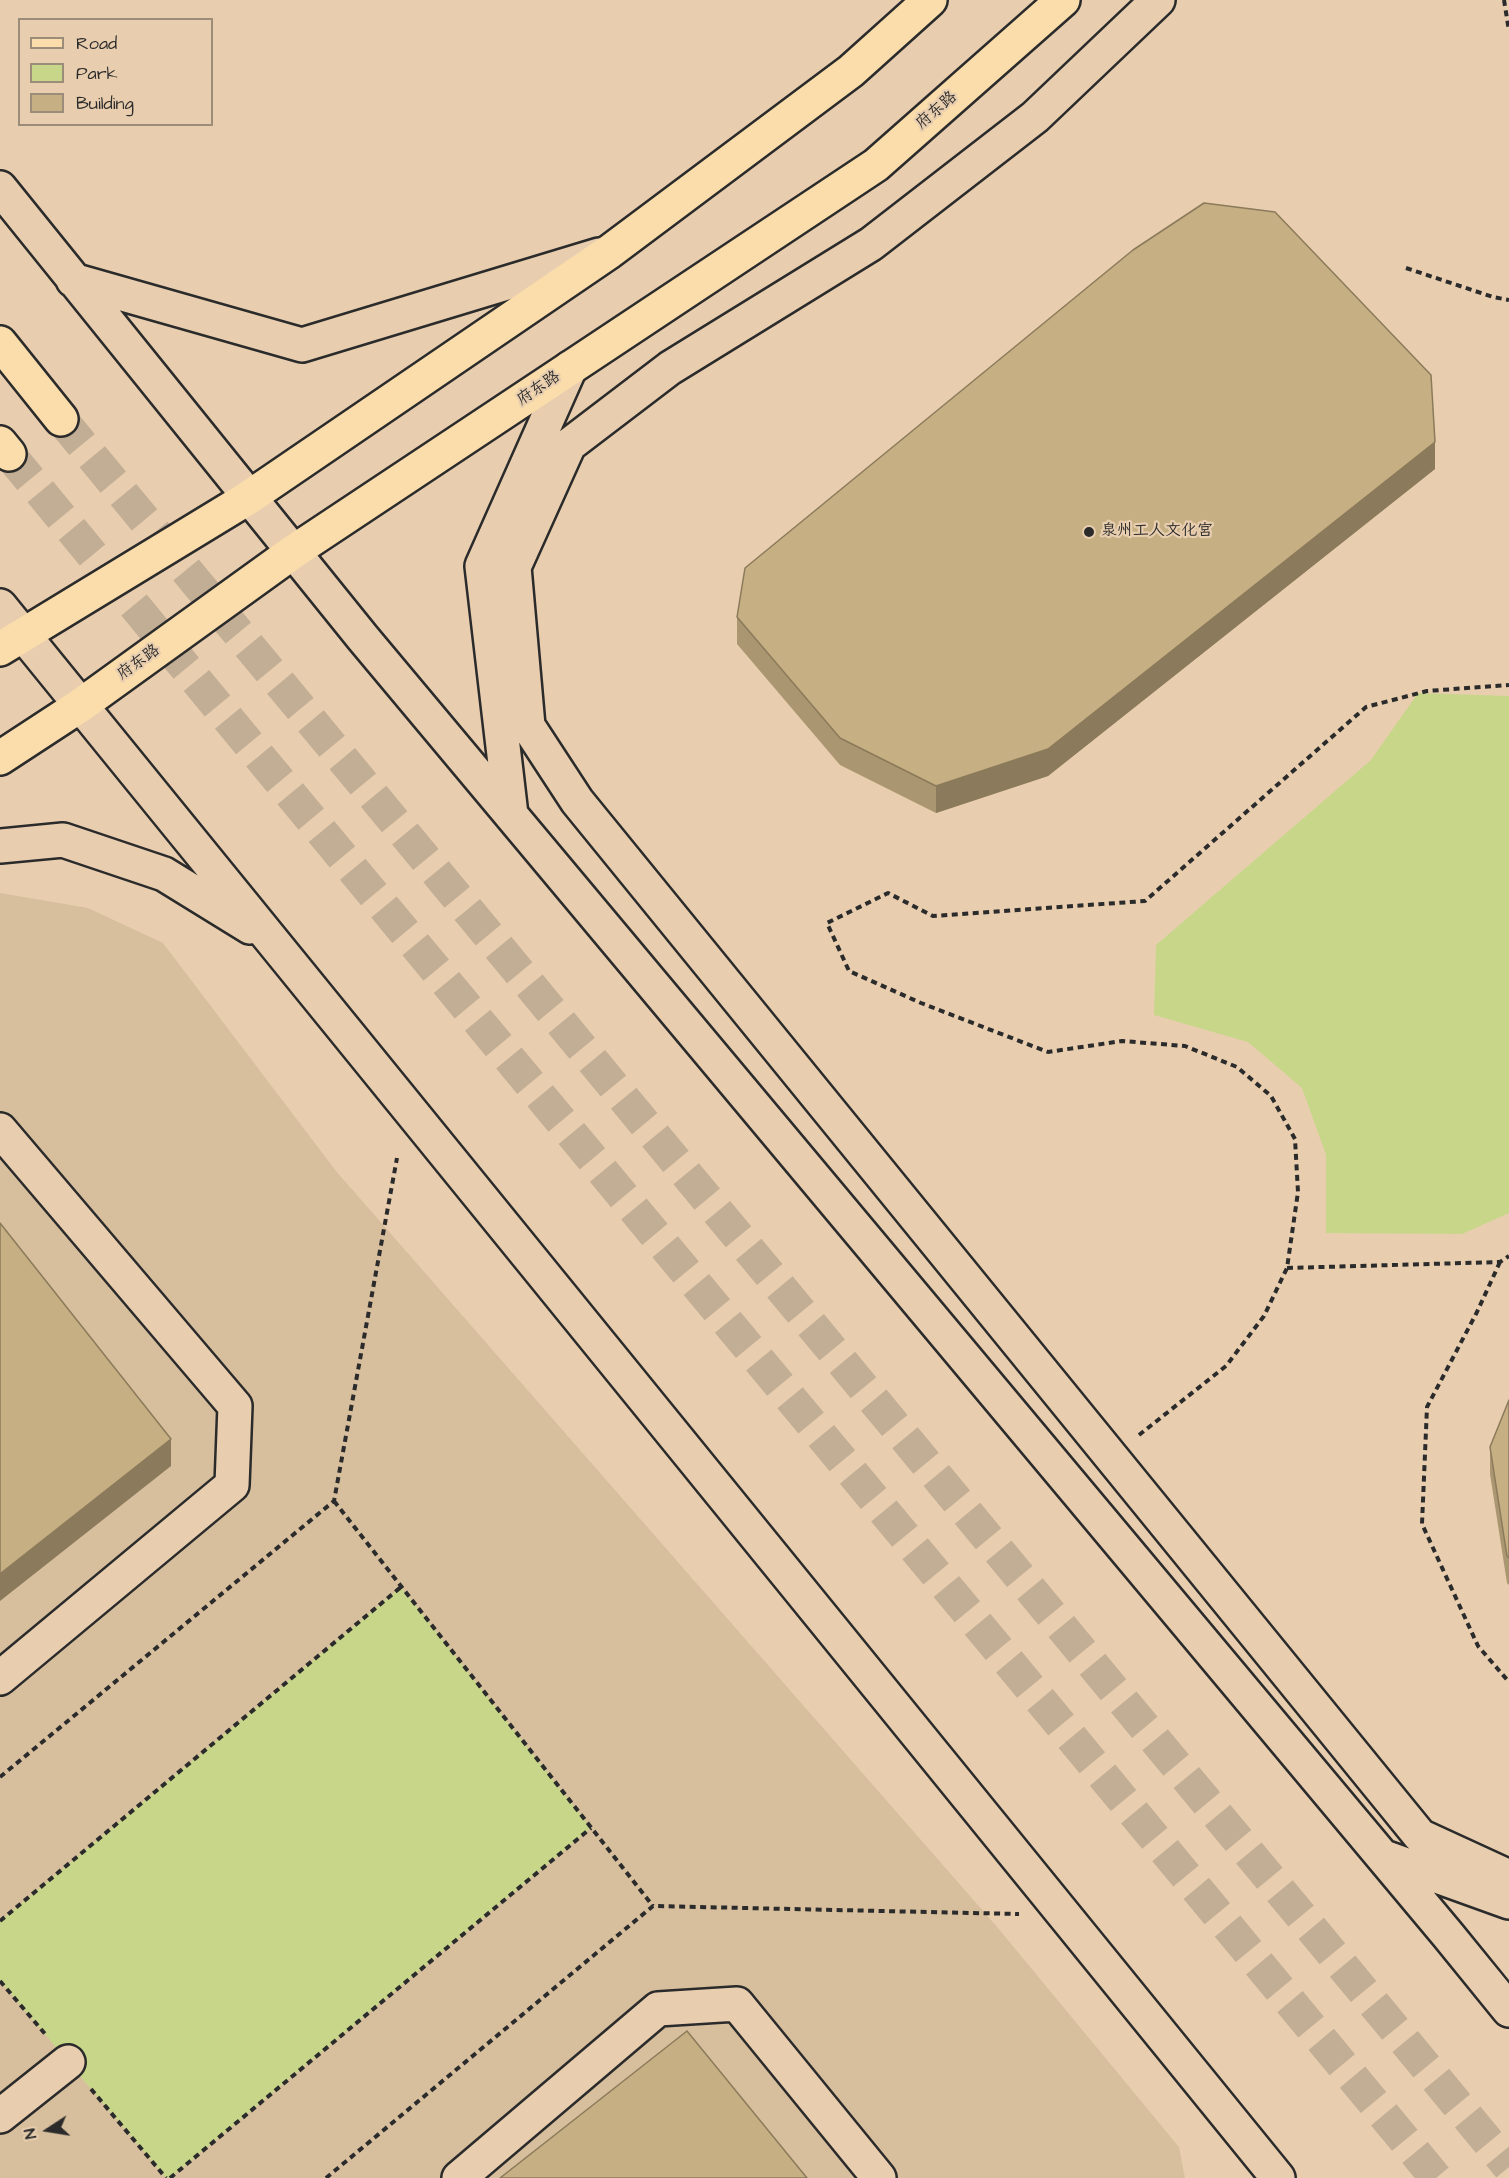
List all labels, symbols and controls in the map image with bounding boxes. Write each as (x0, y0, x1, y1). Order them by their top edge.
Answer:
legend (18, 18, 213, 126)
text: Road (76, 31, 117, 56)
text: Park (76, 61, 118, 86)
street label: 府东路 (913, 88, 961, 134)
text: Building (76, 91, 134, 116)
street label: 府东路 (514, 368, 564, 410)
place label: 泉州工人文化宫 (1101, 522, 1213, 542)
marker: 泉州工人文化宫 (1082, 525, 1096, 539)
street label: 府东路 (114, 641, 164, 685)
north arrow (18, 2100, 78, 2160)
text: N (19, 2127, 42, 2141)

